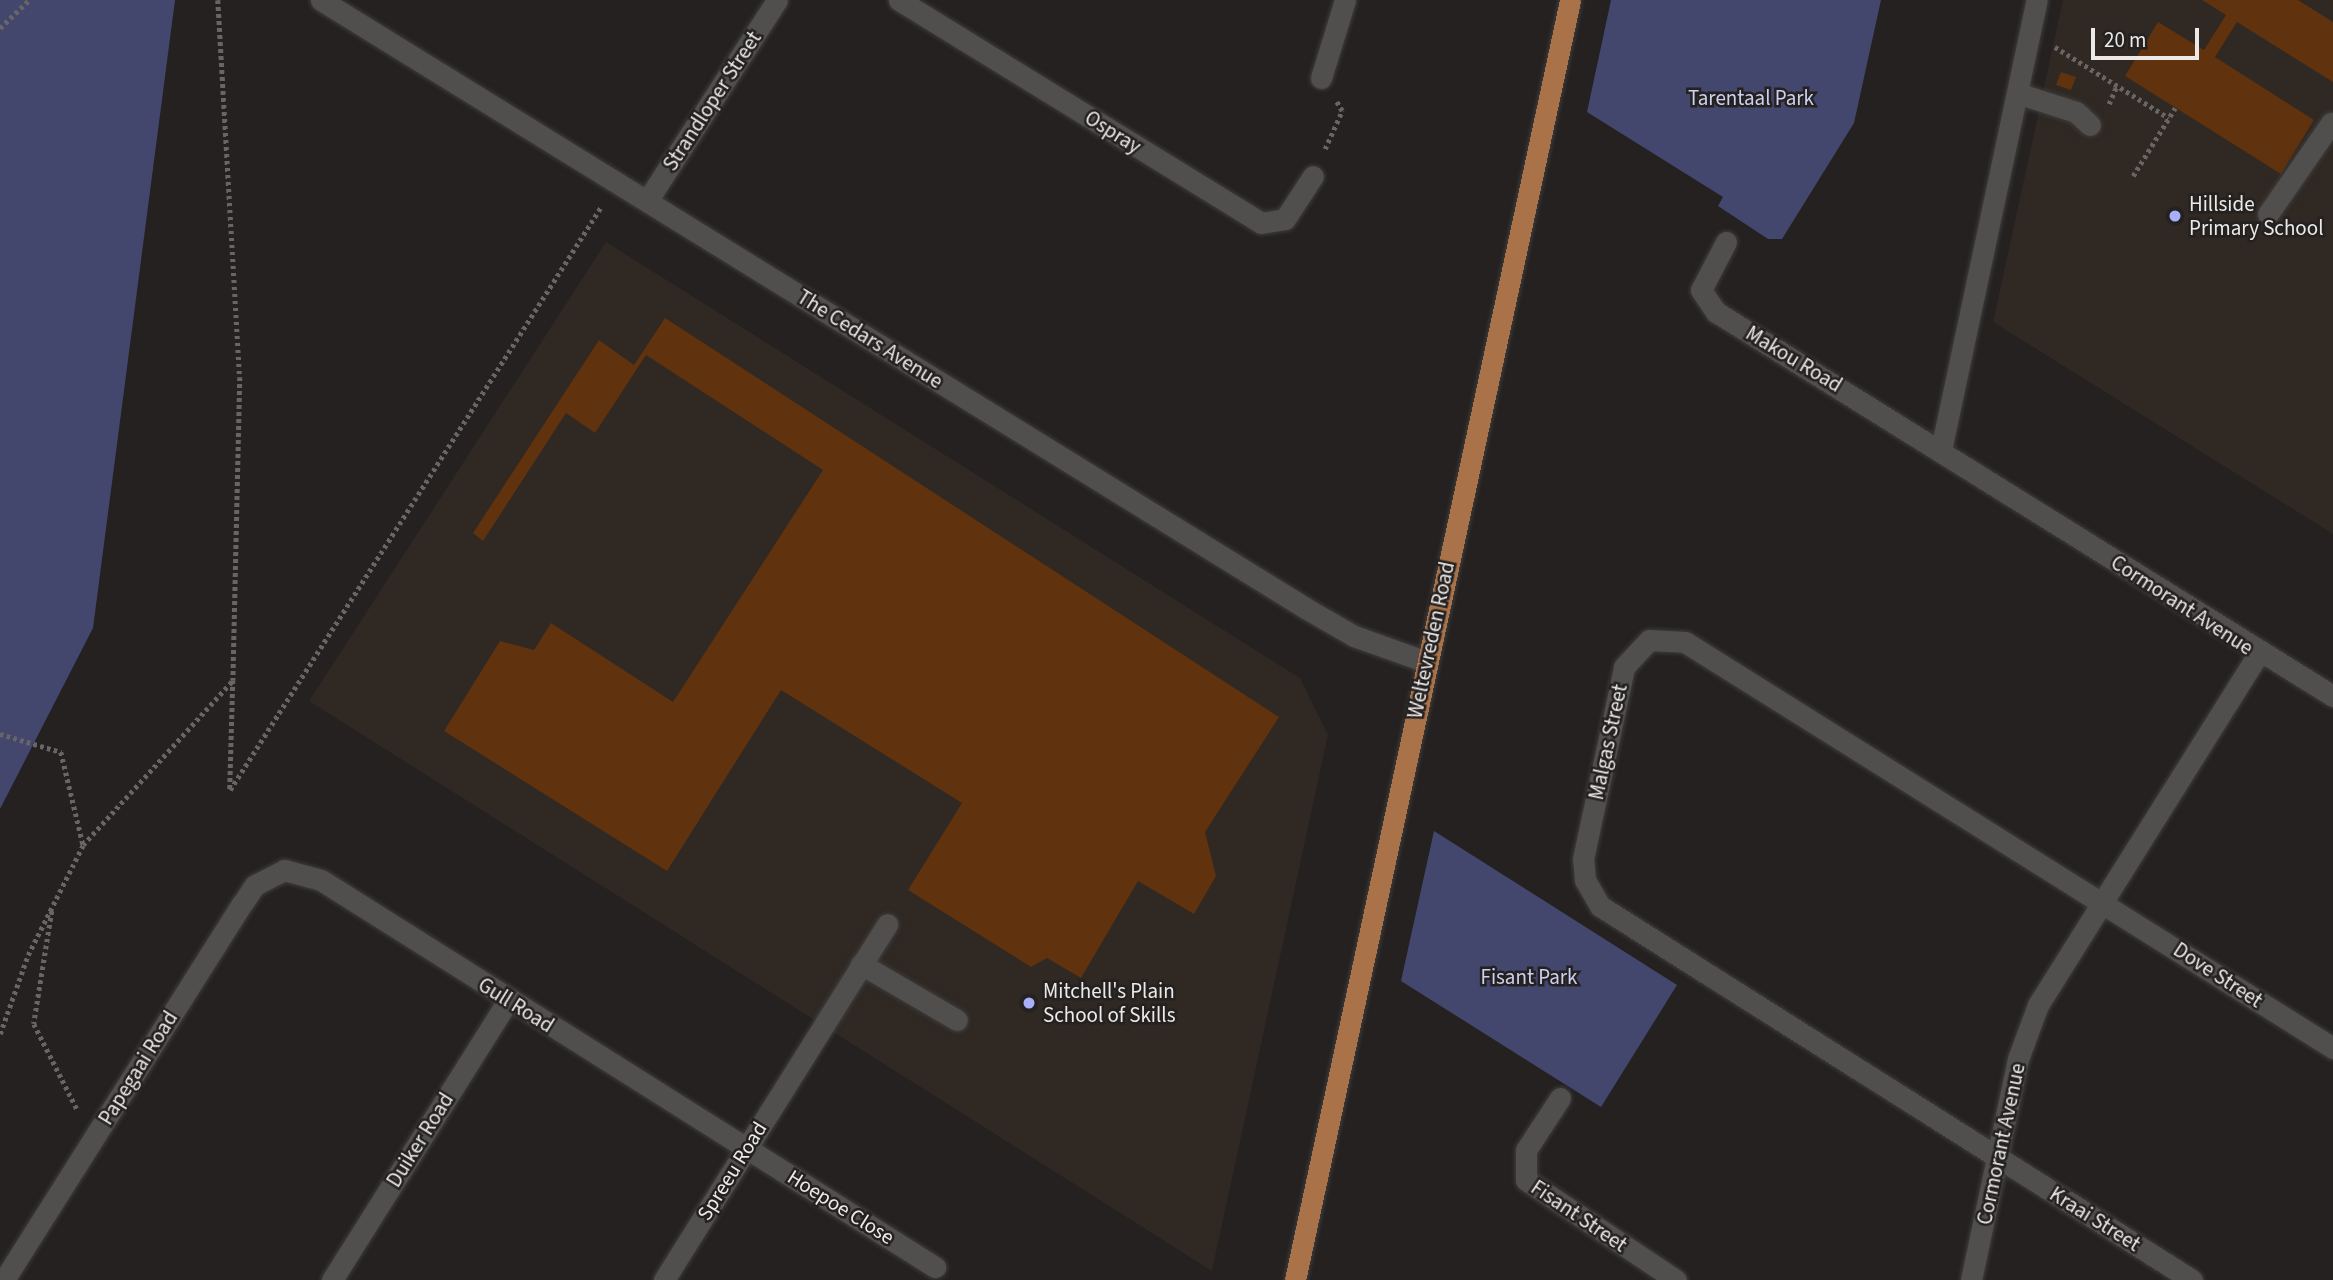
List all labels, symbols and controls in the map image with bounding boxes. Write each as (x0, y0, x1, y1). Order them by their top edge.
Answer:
scale bar (2095, 14, 2204, 58)
text: 20 m (2104, 25, 2146, 55)
street label: Strandloper Street (658, 27, 766, 175)
park label: Tarentaal Park (1688, 85, 1814, 111)
street label: Ospray (1080, 105, 1146, 159)
place label: Hillside Primary School (2189, 191, 2323, 241)
marker: Hillside Primary School (2167, 208, 2183, 224)
street label: The Cedars Avenue (793, 284, 947, 394)
street label: Makou Road (1741, 320, 1847, 398)
street label: Cormorant Avenue (2106, 550, 2258, 660)
street label: Weltevreden Road (1402, 559, 1460, 721)
street label: Malgas Street (1583, 682, 1633, 802)
street label: Dove Street (2169, 937, 2267, 1013)
park label: Fisant Park (1481, 964, 1577, 990)
street label: Gull Road (474, 972, 558, 1038)
place label: Mitchell's Plain School of Skills (1043, 978, 1175, 1028)
marker: Mitchell's Plain School of Skills (1021, 995, 1037, 1011)
street label: Papegaai Road (93, 1007, 183, 1129)
street label: Cormorant Avenue (1972, 1061, 2030, 1227)
street label: Duiker Road (381, 1088, 459, 1192)
street label: Spreeu Road (692, 1117, 772, 1225)
street label: Hoepoe Close (783, 1164, 899, 1250)
street label: Fisant Street (1526, 1175, 1632, 1257)
street label: Kraai Street (2045, 1181, 2145, 1257)

